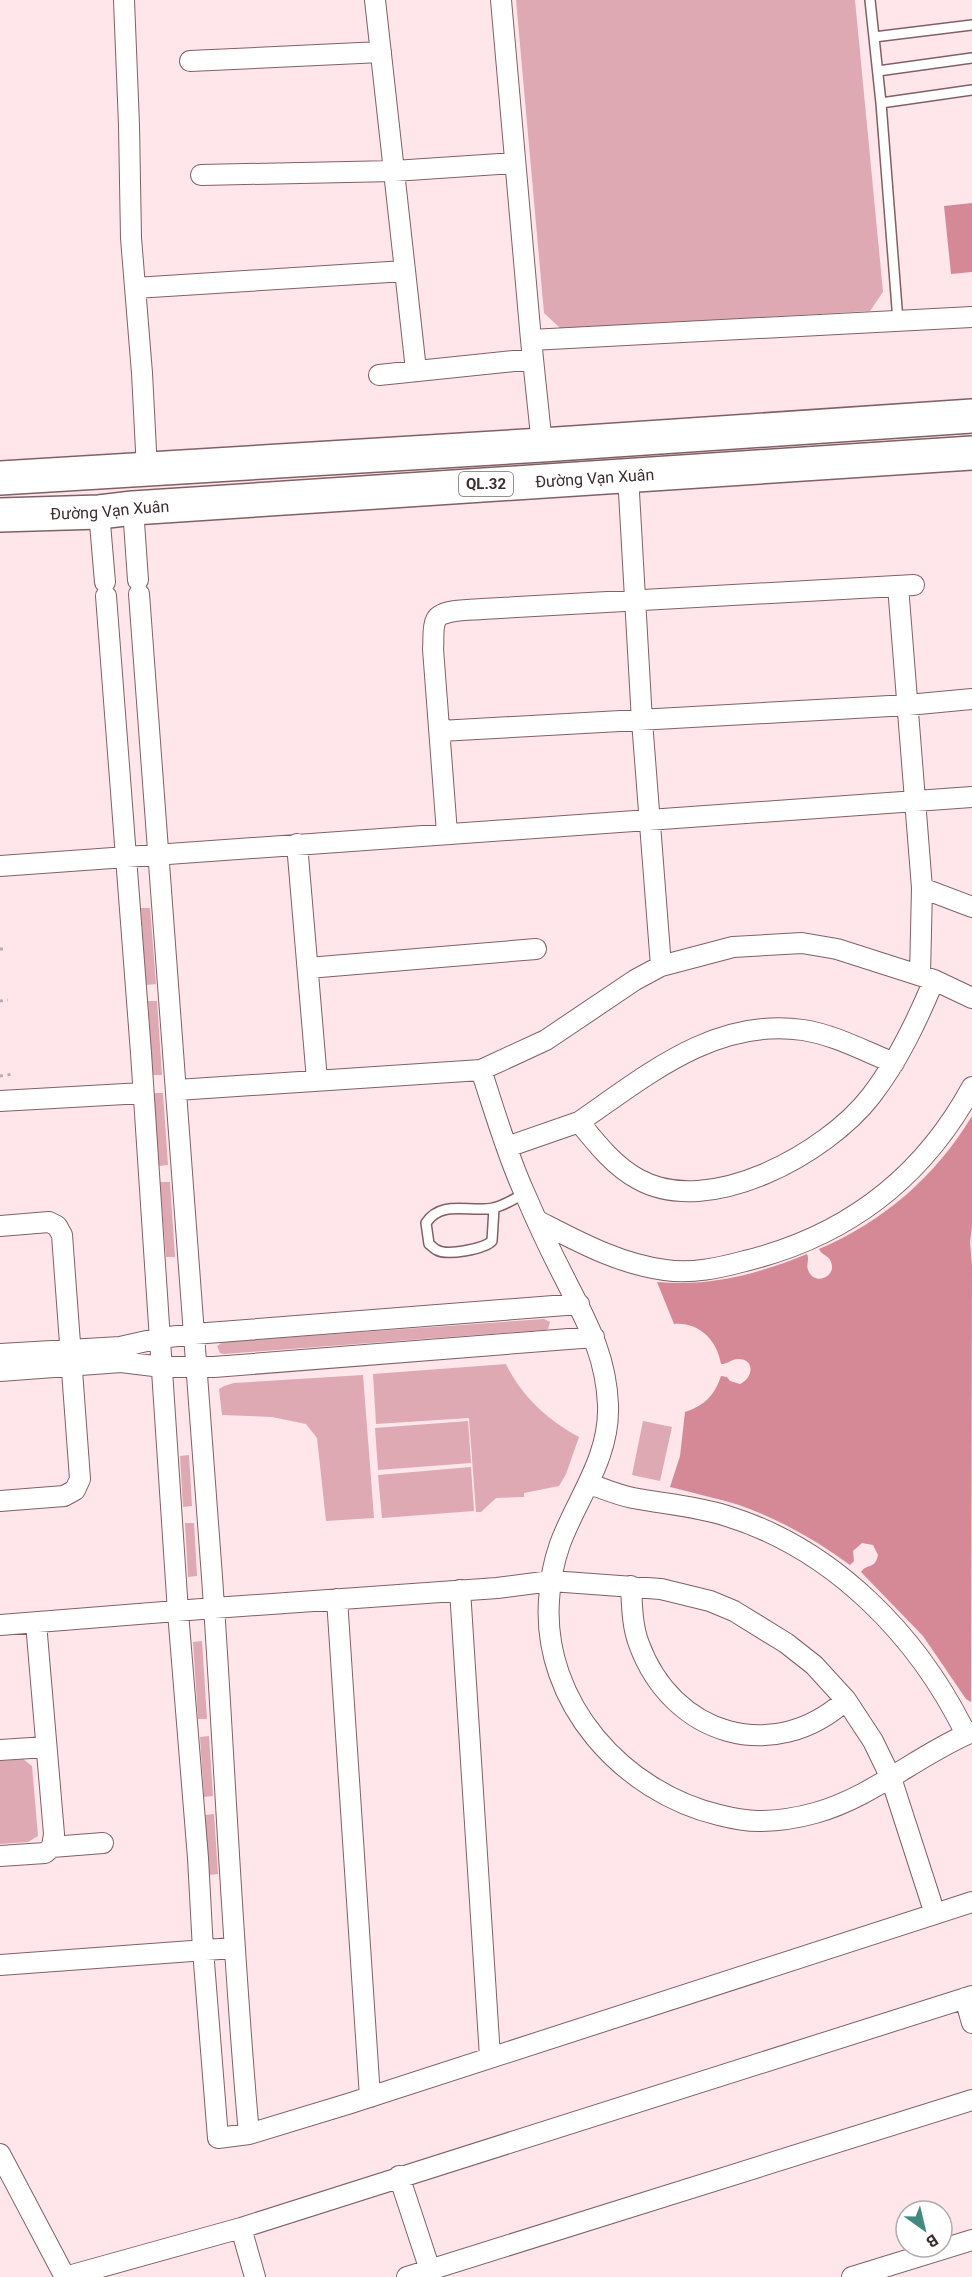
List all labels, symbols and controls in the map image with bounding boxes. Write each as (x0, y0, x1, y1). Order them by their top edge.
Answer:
street label: Đường Vạn Xuân (535, 465, 655, 492)
road number: QL.32 (459, 472, 513, 496)
street label: Đường Vạn Xuân (50, 497, 170, 523)
north arrow (894, 2199, 954, 2259)
text: B (923, 2230, 942, 2252)

